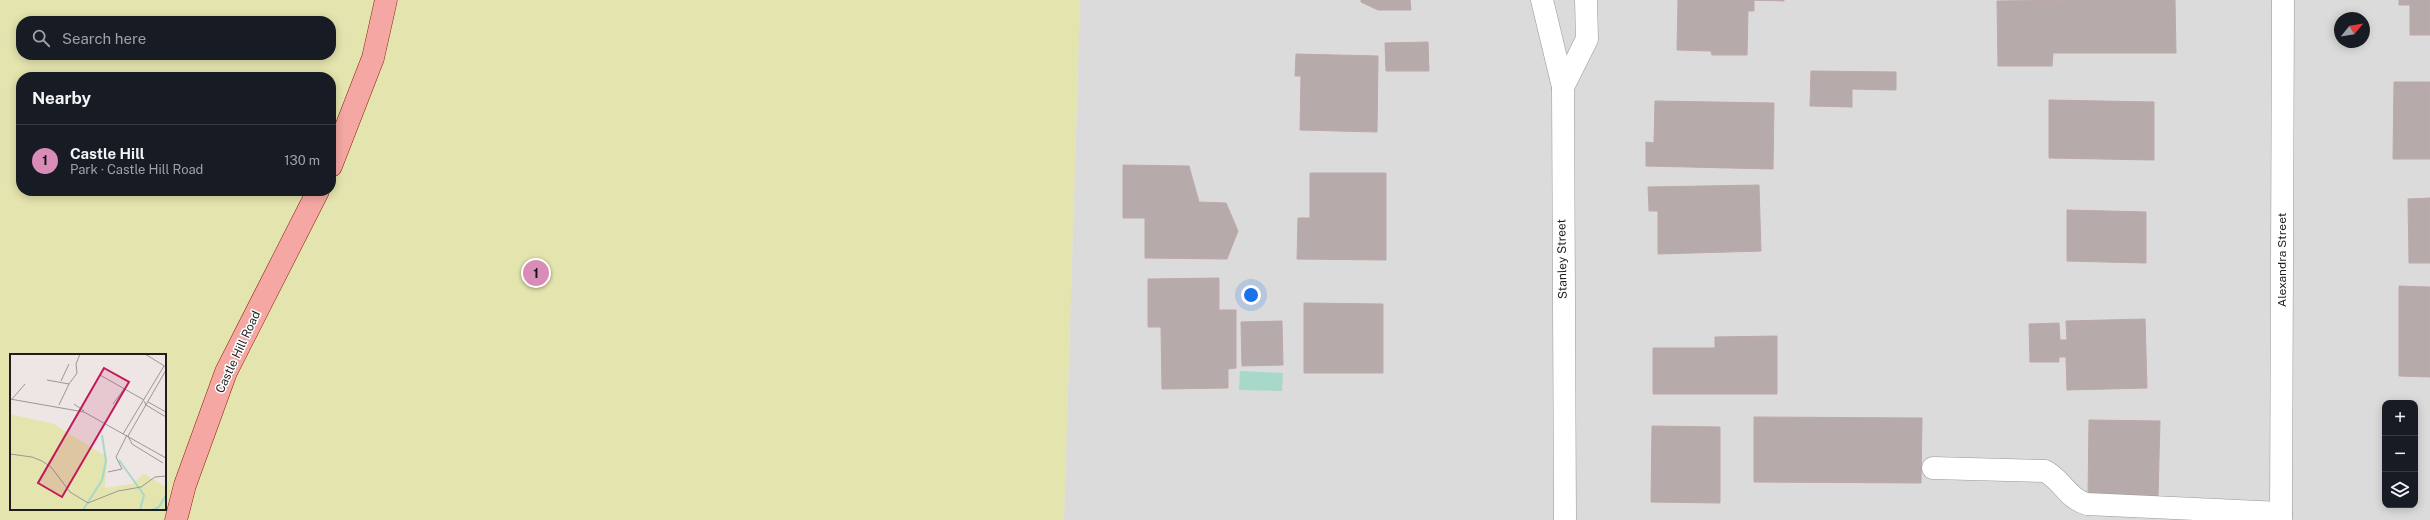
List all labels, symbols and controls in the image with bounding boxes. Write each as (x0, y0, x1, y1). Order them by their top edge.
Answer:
north arrow (2334, 12, 2370, 48)
search box (16, 16, 336, 60)
icon: search (30, 27, 52, 49)
text: Search here (62, 30, 146, 47)
text: Nearby (32, 88, 91, 108)
text: Castle Hill (70, 145, 145, 162)
text: 1 (42, 153, 48, 168)
text: 130 m (284, 153, 320, 168)
text: Park · Castle Hill Road (70, 162, 203, 177)
street label: Alexandra Street (2275, 212, 2289, 307)
street label: Stanley Street (1554, 218, 1570, 299)
pin: 1 (523, 258, 549, 288)
your location (1241, 285, 1261, 305)
street label: Castle Hill Road (213, 309, 263, 395)
inset map (10, 354, 166, 510)
map controls (2382, 400, 2418, 508)
button: + (2382, 400, 2418, 436)
button: − (2382, 436, 2418, 472)
button: layers (2382, 472, 2418, 508)

